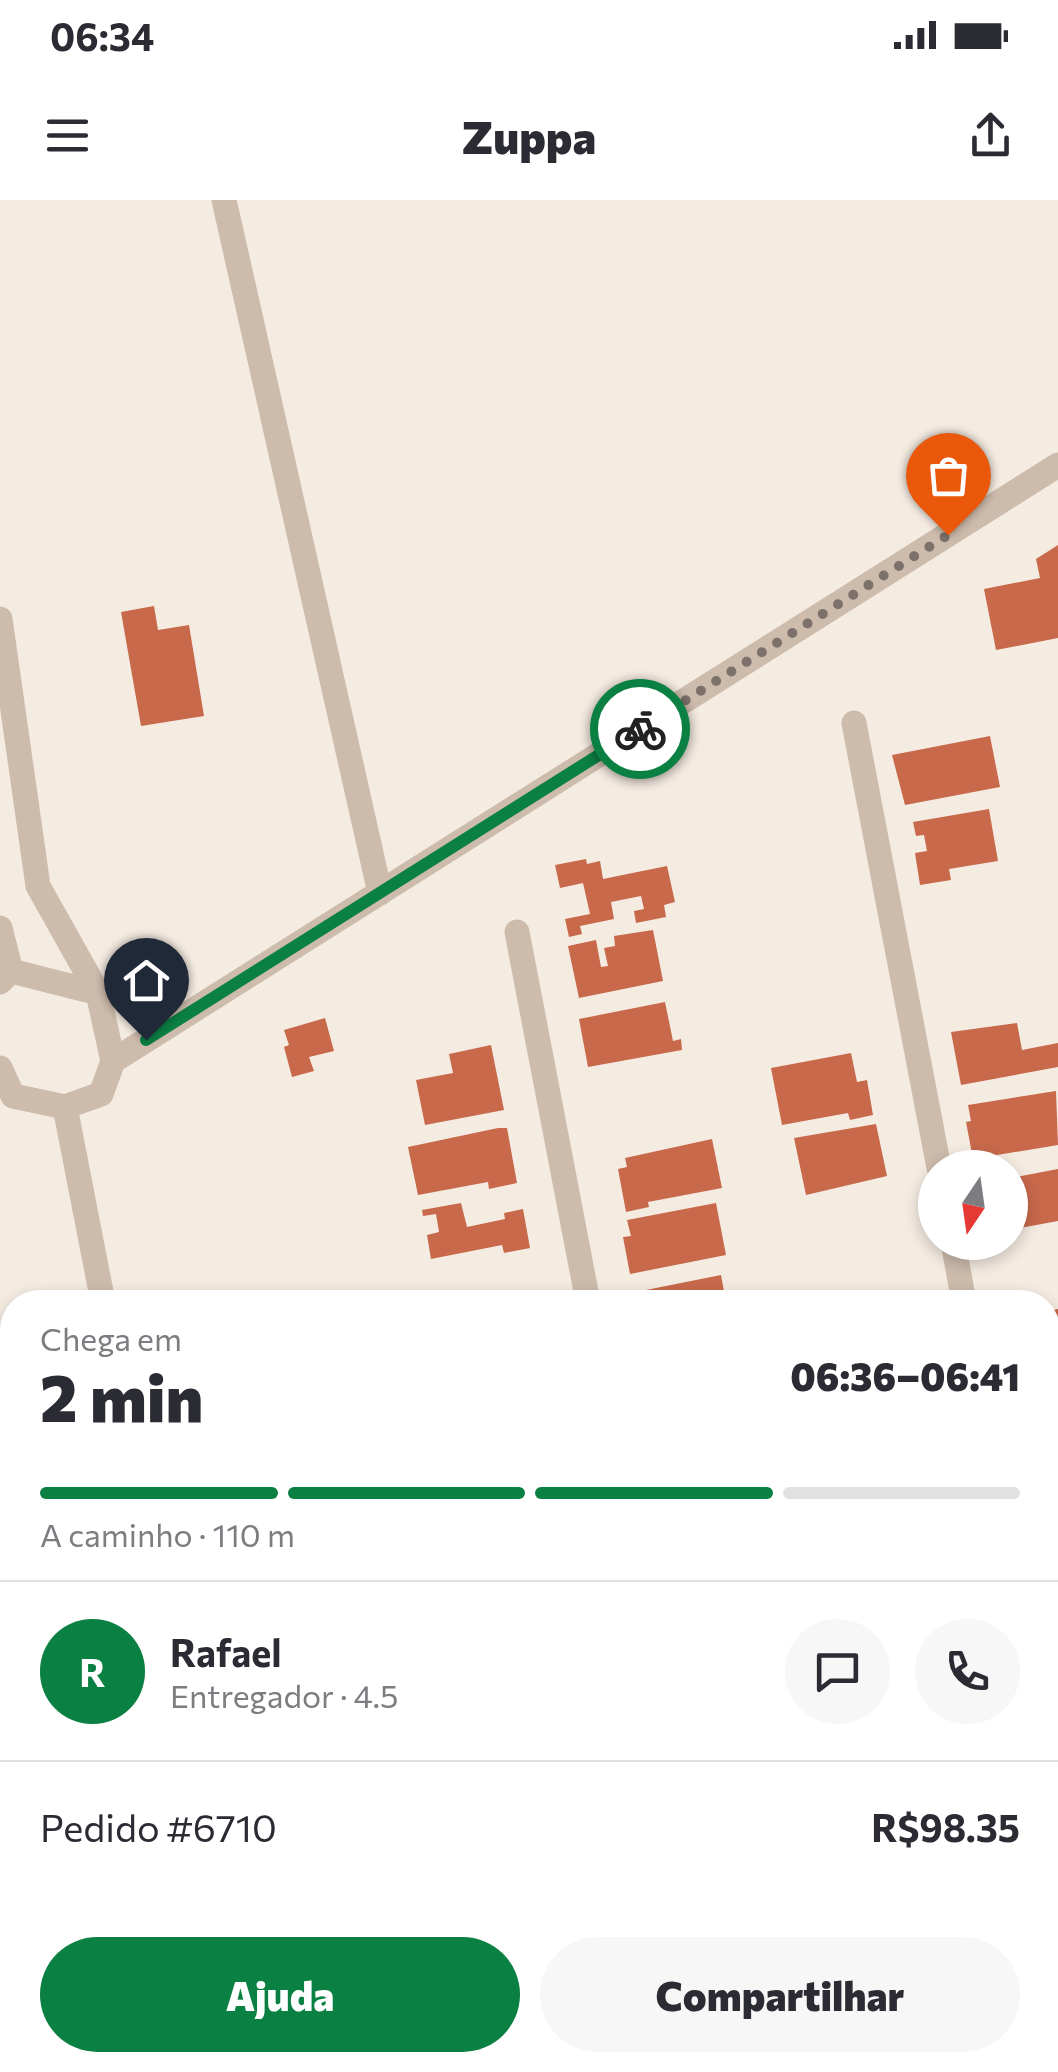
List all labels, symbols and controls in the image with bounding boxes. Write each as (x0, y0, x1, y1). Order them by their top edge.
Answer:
text: 06:34 (50, 12, 154, 59)
icon: menu (40, 108, 95, 163)
text: Zuppa (462, 108, 596, 163)
icon: share (963, 108, 1018, 163)
pin (906, 433, 991, 536)
icon: bag (921, 448, 976, 503)
courier (590, 679, 690, 779)
icon: bike (613, 702, 668, 757)
pin (104, 938, 189, 1041)
icon: home (119, 953, 174, 1008)
north arrow (918, 1150, 1028, 1260)
map controls (918, 1150, 1028, 1260)
text: Chega em (40, 1318, 182, 1358)
text: 06:36–06:41 (790, 1352, 1020, 1399)
text: 2 min (40, 1356, 203, 1435)
text: A caminho · 110 m (40, 1514, 295, 1554)
button: chat (785, 1619, 890, 1724)
button: phone (915, 1619, 1020, 1724)
text: Rafael (170, 1628, 282, 1675)
text: R (79, 1648, 106, 1695)
text: Entregador · 4.5 (170, 1675, 399, 1715)
text: Pedido #6710 (40, 1803, 277, 1850)
text: R$98.35 (871, 1803, 1020, 1850)
button: Ajuda (40, 1937, 520, 2052)
button: Compartilhar (540, 1937, 1020, 2052)

